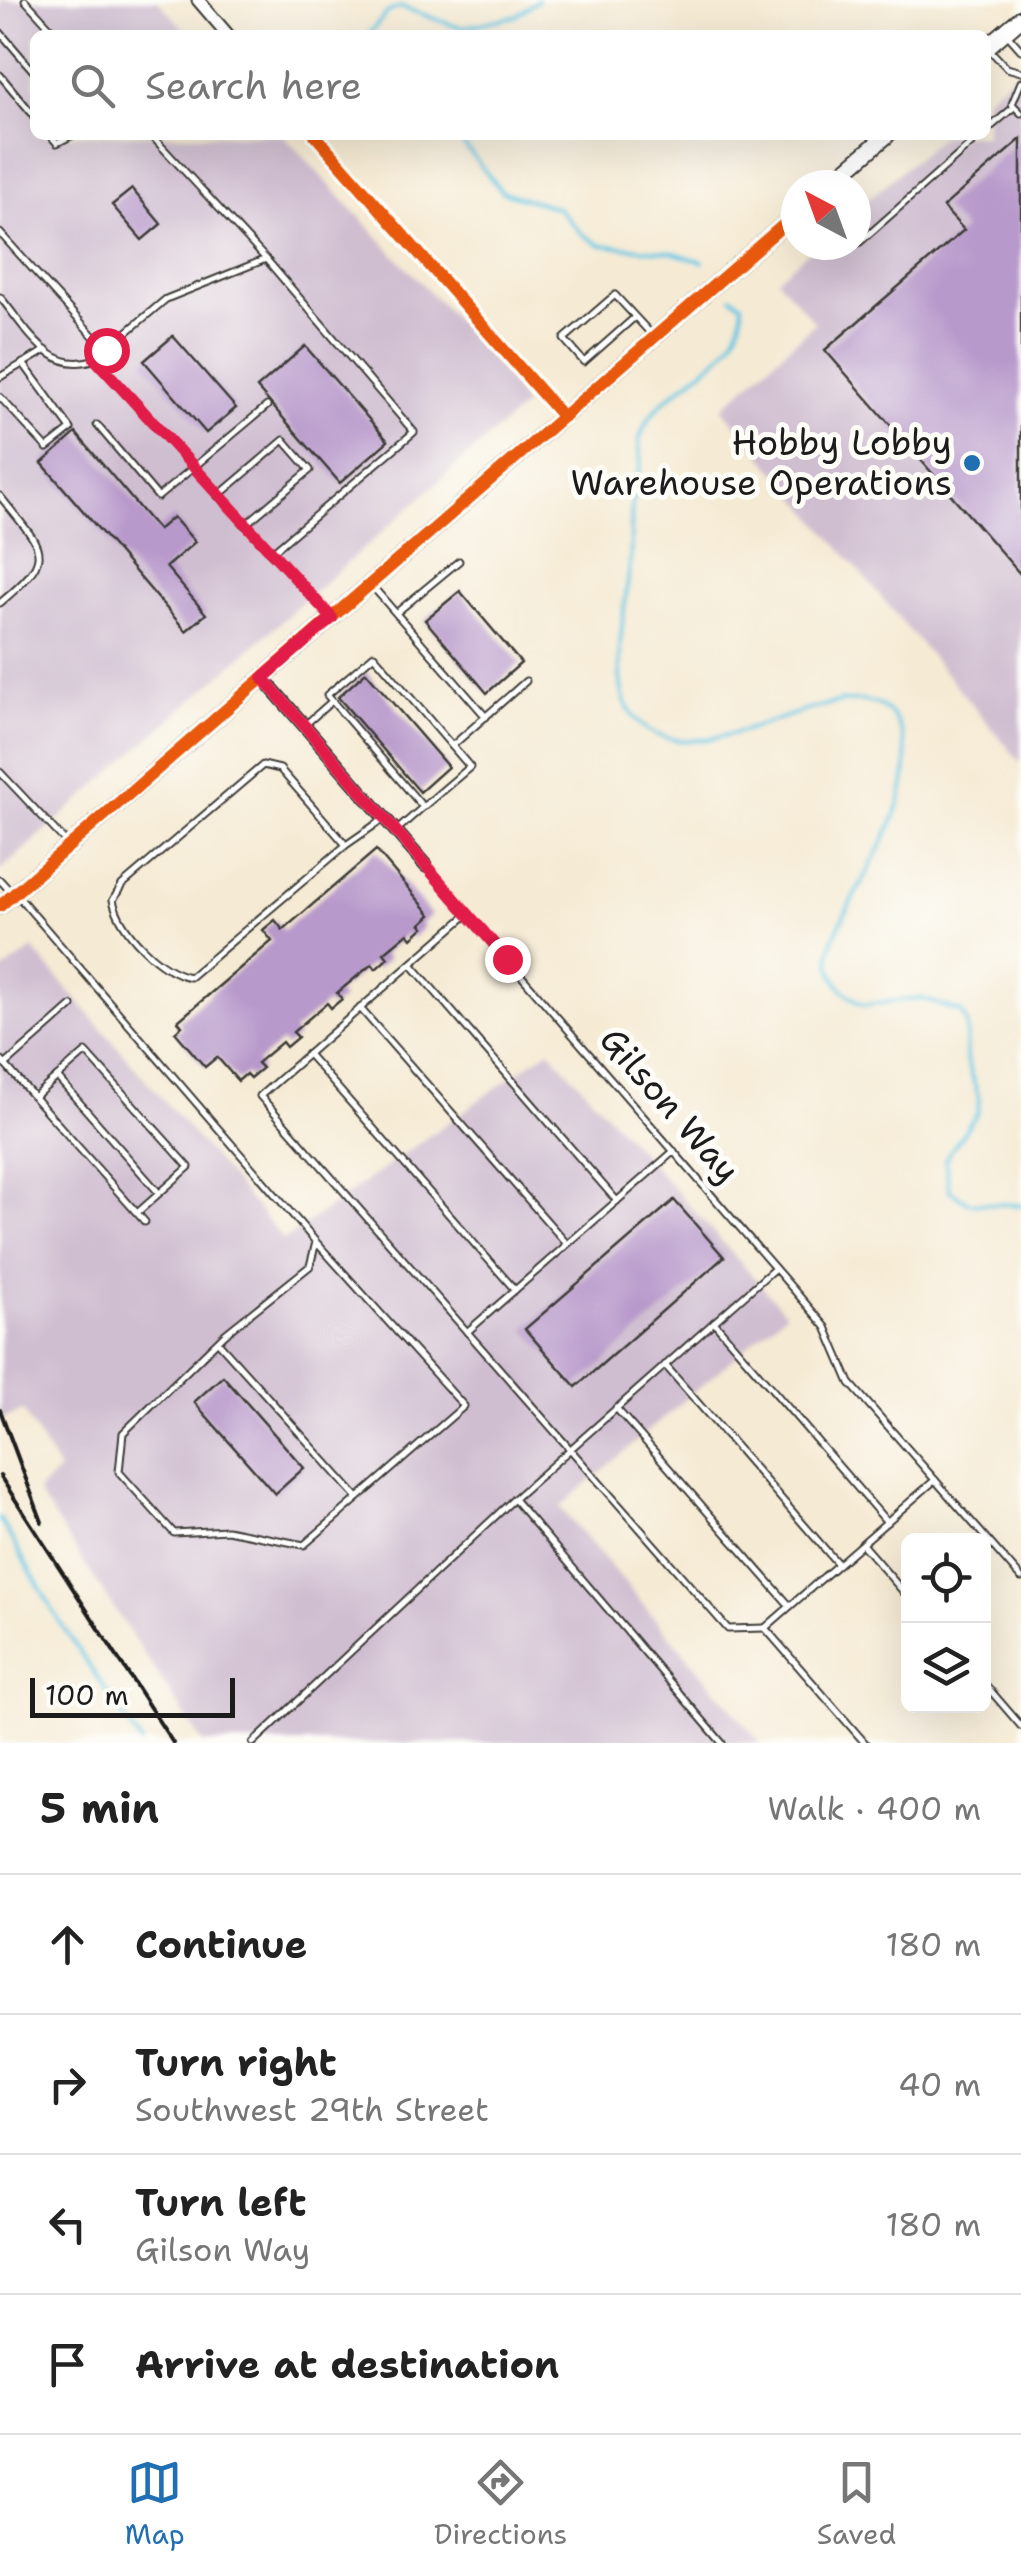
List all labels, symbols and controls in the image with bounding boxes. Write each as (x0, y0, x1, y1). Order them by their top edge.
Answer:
search box (30, 30, 991, 140)
icon: search (65, 58, 120, 113)
text: Search here (145, 60, 362, 111)
north arrow (781, 170, 871, 260)
route start (84, 328, 130, 374)
place label: Hobby Lobby Warehouse Operations (570, 419, 952, 506)
marker: Hobby Lobby Warehouse Operations (961, 452, 983, 474)
route end (485, 937, 531, 983)
street label: Gilson Way (590, 1017, 751, 1192)
map controls (901, 1533, 991, 1713)
button: locate (901, 1533, 991, 1623)
button: layers (901, 1623, 991, 1713)
scale bar (30, 1673, 235, 1718)
text: 100 m (45, 1676, 129, 1714)
text: 5 min (40, 1780, 159, 1836)
text: Walk · 400 m (768, 1787, 981, 1830)
icon: ahead (40, 1917, 95, 1972)
text: Continue (135, 1919, 307, 1970)
text: 180 m (885, 1923, 981, 1966)
text: Turn right (135, 2037, 337, 2088)
icon: right (40, 2057, 95, 2112)
text: 40 m (898, 2063, 981, 2106)
text: Southwest 29th Street (135, 2088, 489, 2131)
text: Turn left (135, 2177, 307, 2228)
icon: left (40, 2197, 95, 2252)
text: 180 m (885, 2203, 981, 2246)
text: Gilson Way (135, 2228, 310, 2271)
icon: arrive (40, 2337, 95, 2392)
text: Arrive at destination (135, 2339, 559, 2390)
tab: Map (125, 2455, 185, 2553)
tab: Directions (434, 2455, 567, 2553)
tab: Saved (817, 2455, 896, 2553)

